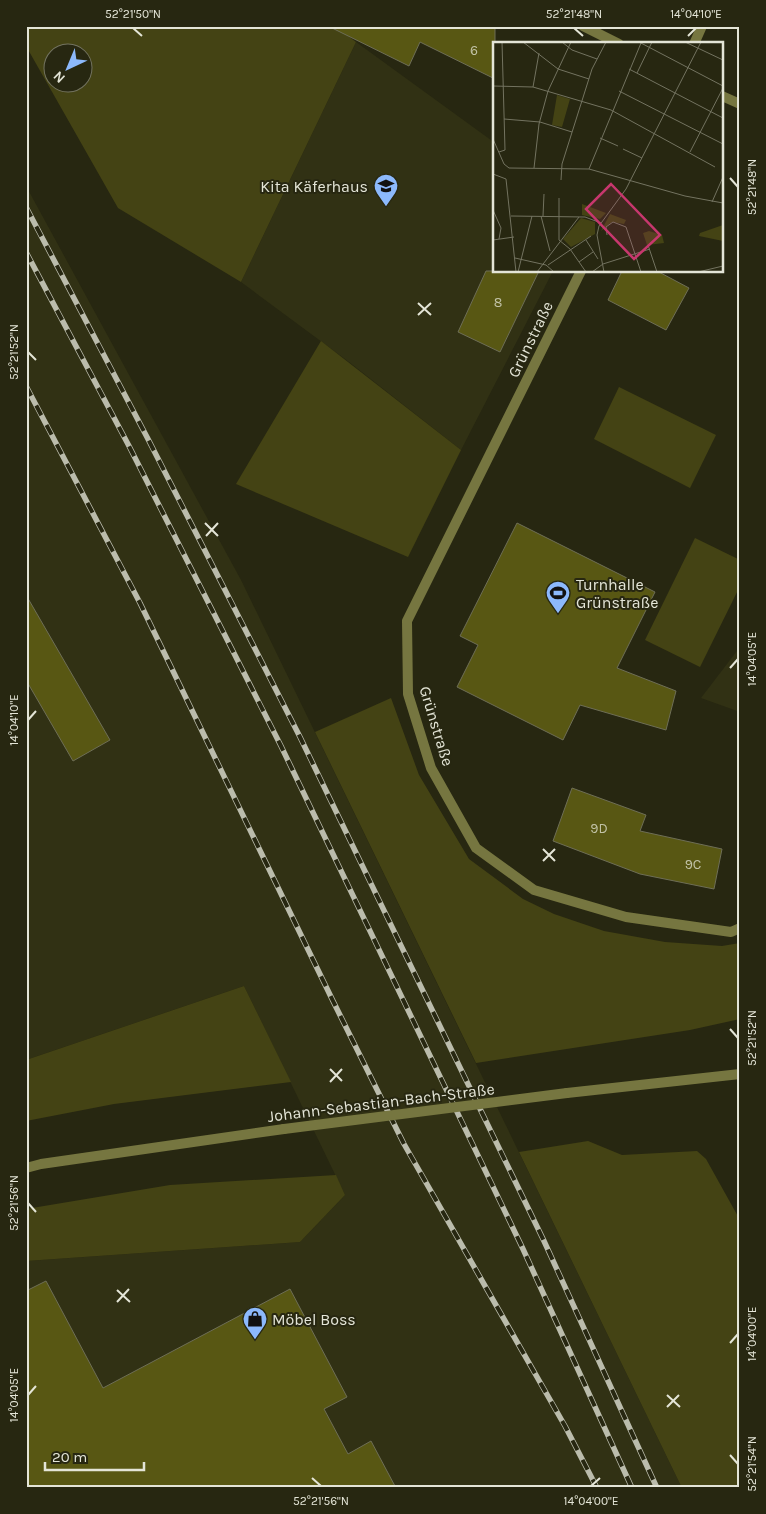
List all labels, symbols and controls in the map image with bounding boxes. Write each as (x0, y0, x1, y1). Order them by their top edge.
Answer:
text: 52°21'50"N (105, 7, 161, 21)
text: 52°21'48"N (546, 7, 602, 21)
text: 14°04'10"E (670, 7, 722, 21)
north arrow (42, 42, 92, 92)
house number: 6 (470, 42, 478, 59)
inset map (493, 42, 724, 272)
text: N (50, 67, 69, 87)
text: 52°21'48"N (745, 159, 759, 215)
school or university icon: Kita Käferhaus (373, 173, 399, 207)
place label: Kita Käferhaus (260, 177, 368, 196)
house number: 8 (494, 294, 502, 311)
street label: Grünstraße (504, 298, 557, 380)
text: 52°21'52"N (7, 324, 21, 380)
place label: Turnhalle Grünstraße (576, 575, 658, 612)
sports icon: Turnhalle Grünstraße (545, 580, 571, 614)
text: 14°04'05"E (745, 632, 759, 686)
street label: Grünstraße (415, 684, 458, 768)
text: 14°04'10"E (7, 694, 21, 746)
house number: 9D (590, 820, 608, 837)
house number: 9C (685, 856, 701, 873)
text: 52°21'52"N (745, 1010, 759, 1066)
street label: Johann-Sebastian-Bach-Straße (267, 1079, 496, 1126)
text: 52°21'56"N (7, 1175, 21, 1231)
shop icon: Möbel Boss (242, 1306, 268, 1340)
text: 14°04'00"E (745, 1307, 759, 1361)
place label: Möbel Boss (272, 1310, 356, 1329)
text: 14°04'05"E (7, 1368, 21, 1422)
text: 52°21'54"N (745, 1436, 759, 1492)
scale bar (45, 1439, 144, 1471)
text: 20 m (52, 1448, 87, 1466)
text: 52°21'56"N (293, 1494, 349, 1508)
text: 14°04'00"E (564, 1494, 618, 1508)

